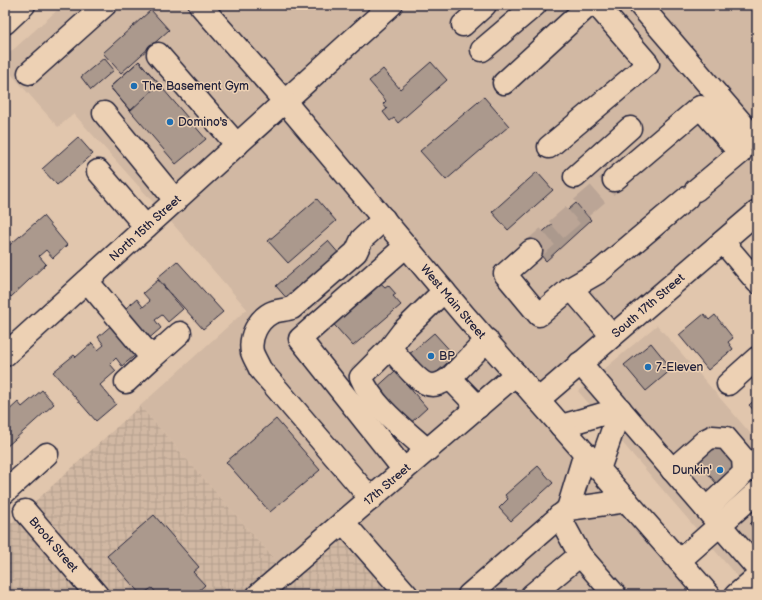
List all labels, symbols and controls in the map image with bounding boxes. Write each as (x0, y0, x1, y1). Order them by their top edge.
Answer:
place label: The Basement Gym (142, 79, 249, 94)
marker: The Basement Gym (129, 81, 139, 91)
place label: Domino's (178, 115, 227, 130)
marker: Domino's (165, 117, 175, 127)
street label: North 15th Street (106, 191, 184, 264)
street label: West Main Street (417, 261, 489, 342)
street label: South 17th Street (609, 270, 688, 341)
place label: BP (439, 349, 455, 364)
marker: BP (426, 351, 436, 361)
place label: 7-Eleven (656, 360, 704, 375)
marker: 7-Eleven (643, 362, 653, 372)
street label: 17th Street (361, 460, 414, 509)
place label: Dunkin' (672, 463, 712, 478)
marker: Dunkin' (715, 465, 725, 475)
street label: Brook Street (26, 514, 82, 575)

